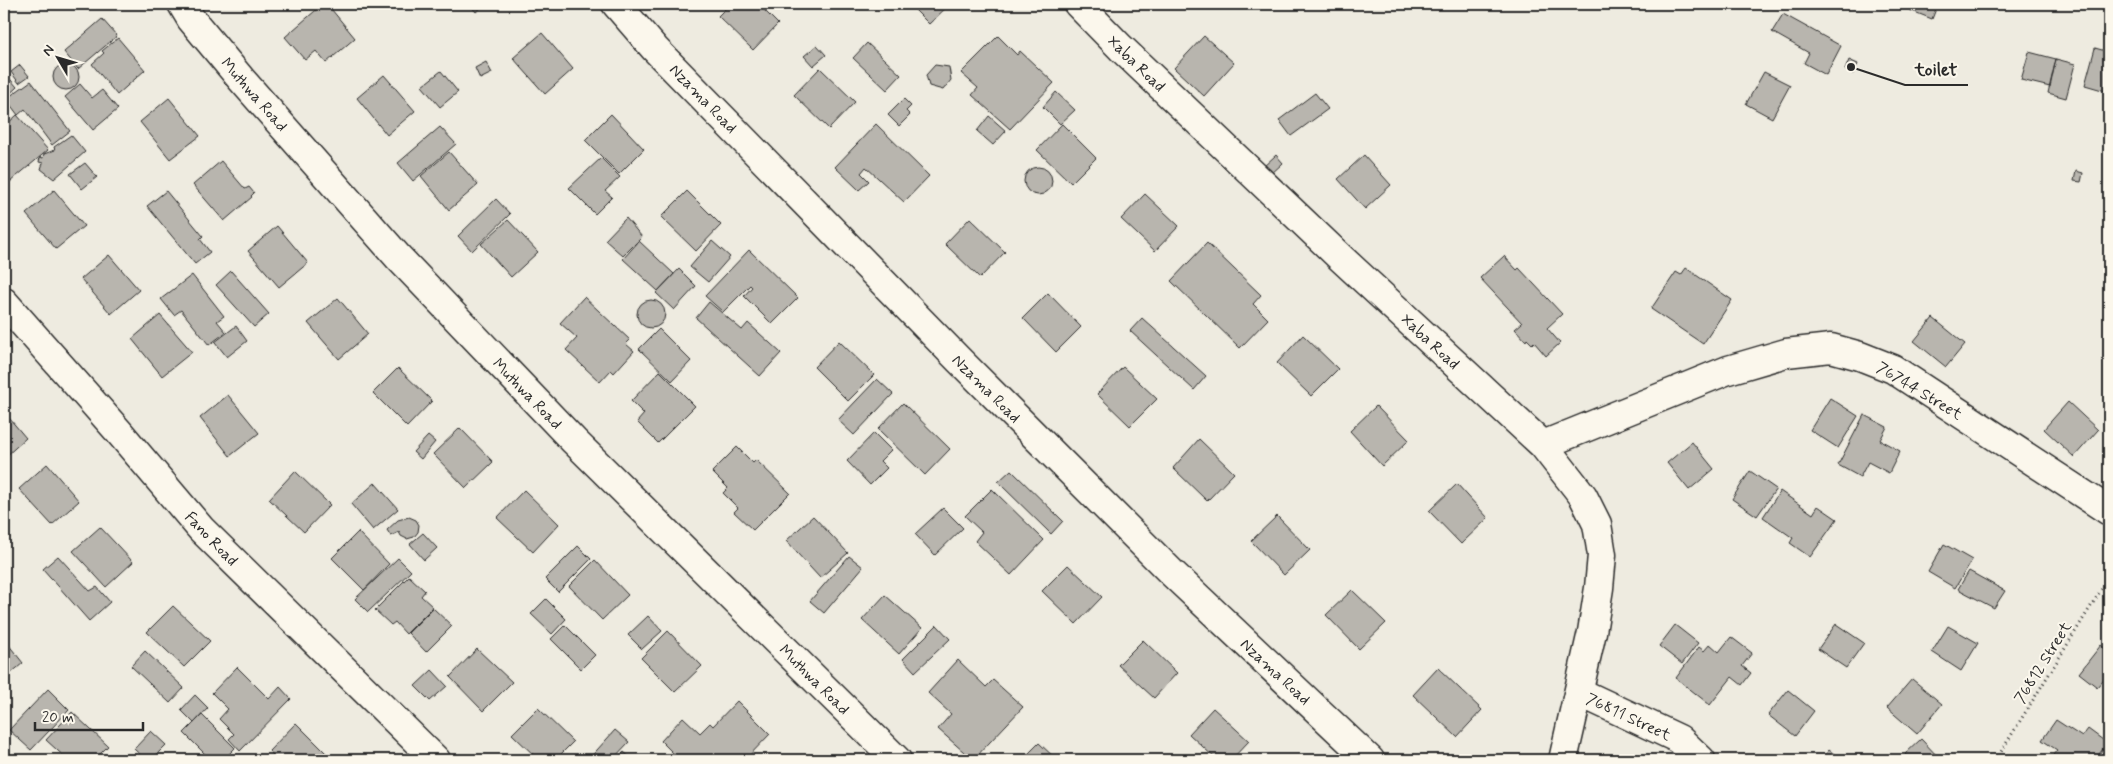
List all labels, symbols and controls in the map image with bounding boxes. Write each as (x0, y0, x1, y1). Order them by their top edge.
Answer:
street label: Xaba Road (1103, 31, 1169, 97)
north arrow (32, 32, 82, 82)
text: N (39, 41, 59, 60)
callout: toilet (1905, 52, 1968, 85)
street label: Muthwa Road (216, 53, 292, 137)
text: toilet (1914, 58, 1958, 82)
street label: Nzama Road (665, 60, 741, 138)
street label: Xaba Road (1396, 310, 1464, 375)
street label: Nzama Road (947, 350, 1025, 428)
street label: Muthwa Road (487, 354, 566, 434)
street label: 76744 Street (1872, 357, 1967, 425)
street label: Fano Road (180, 507, 242, 571)
street label: 76812 Street (2010, 617, 2077, 708)
street label: Nzama Road (1235, 634, 1315, 710)
street label: Muthwa Road (774, 640, 854, 720)
street label: 76811 Street (1583, 689, 1675, 746)
scale bar (35, 699, 142, 731)
text: 20 m (42, 708, 74, 728)

